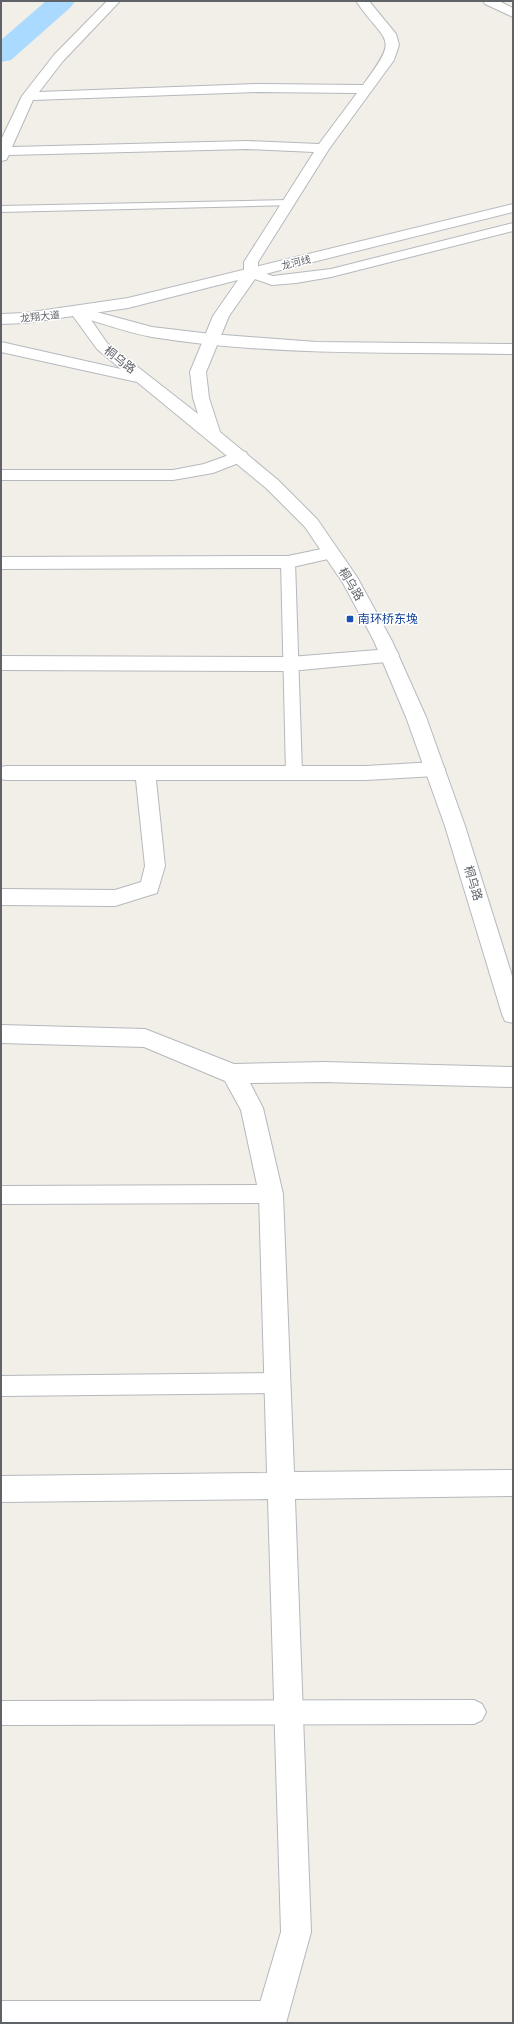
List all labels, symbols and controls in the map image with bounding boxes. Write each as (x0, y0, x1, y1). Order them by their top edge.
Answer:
street label: 龙河线 (280, 253, 312, 272)
street label: 龙翔大道 (19, 308, 61, 325)
street label: 桐乌路 (102, 343, 139, 377)
street label: 桐乌路 (336, 564, 367, 603)
place label: 南环桥东堍 (358, 611, 418, 626)
marker: 南环桥东堍 (345, 614, 355, 624)
street label: 桐乌路 (461, 863, 486, 902)

